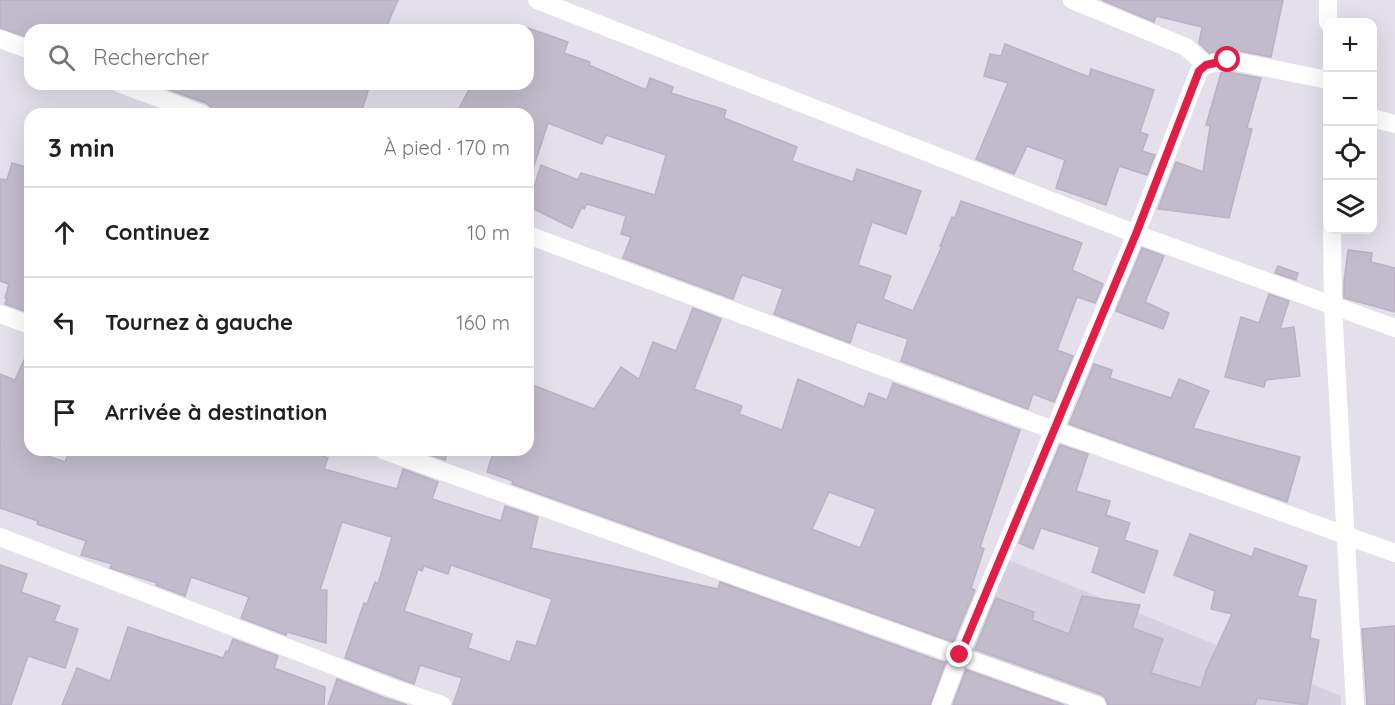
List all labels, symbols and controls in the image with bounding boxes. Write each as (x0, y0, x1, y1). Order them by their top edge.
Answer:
map controls (1323, 18, 1377, 234)
button: + (1323, 18, 1377, 72)
search box (24, 24, 534, 90)
icon: search (45, 41, 78, 74)
text: Rechercher (93, 43, 209, 71)
route start (1214, 46, 1240, 72)
button: − (1323, 72, 1377, 126)
button: locate (1323, 126, 1377, 180)
text: 3 min (48, 131, 115, 164)
text: À pied · 170 m (384, 135, 510, 160)
button: layers (1323, 180, 1377, 234)
icon: ahead (48, 216, 81, 249)
text: Continuez (105, 218, 209, 246)
text: 10 m (467, 220, 510, 245)
icon: left (48, 306, 81, 339)
text: Tournez à gauche (105, 308, 293, 336)
text: 160 m (456, 310, 510, 335)
icon: arrive (48, 396, 81, 429)
text: Arrivée à destination (105, 398, 327, 426)
route end (946, 641, 972, 667)

